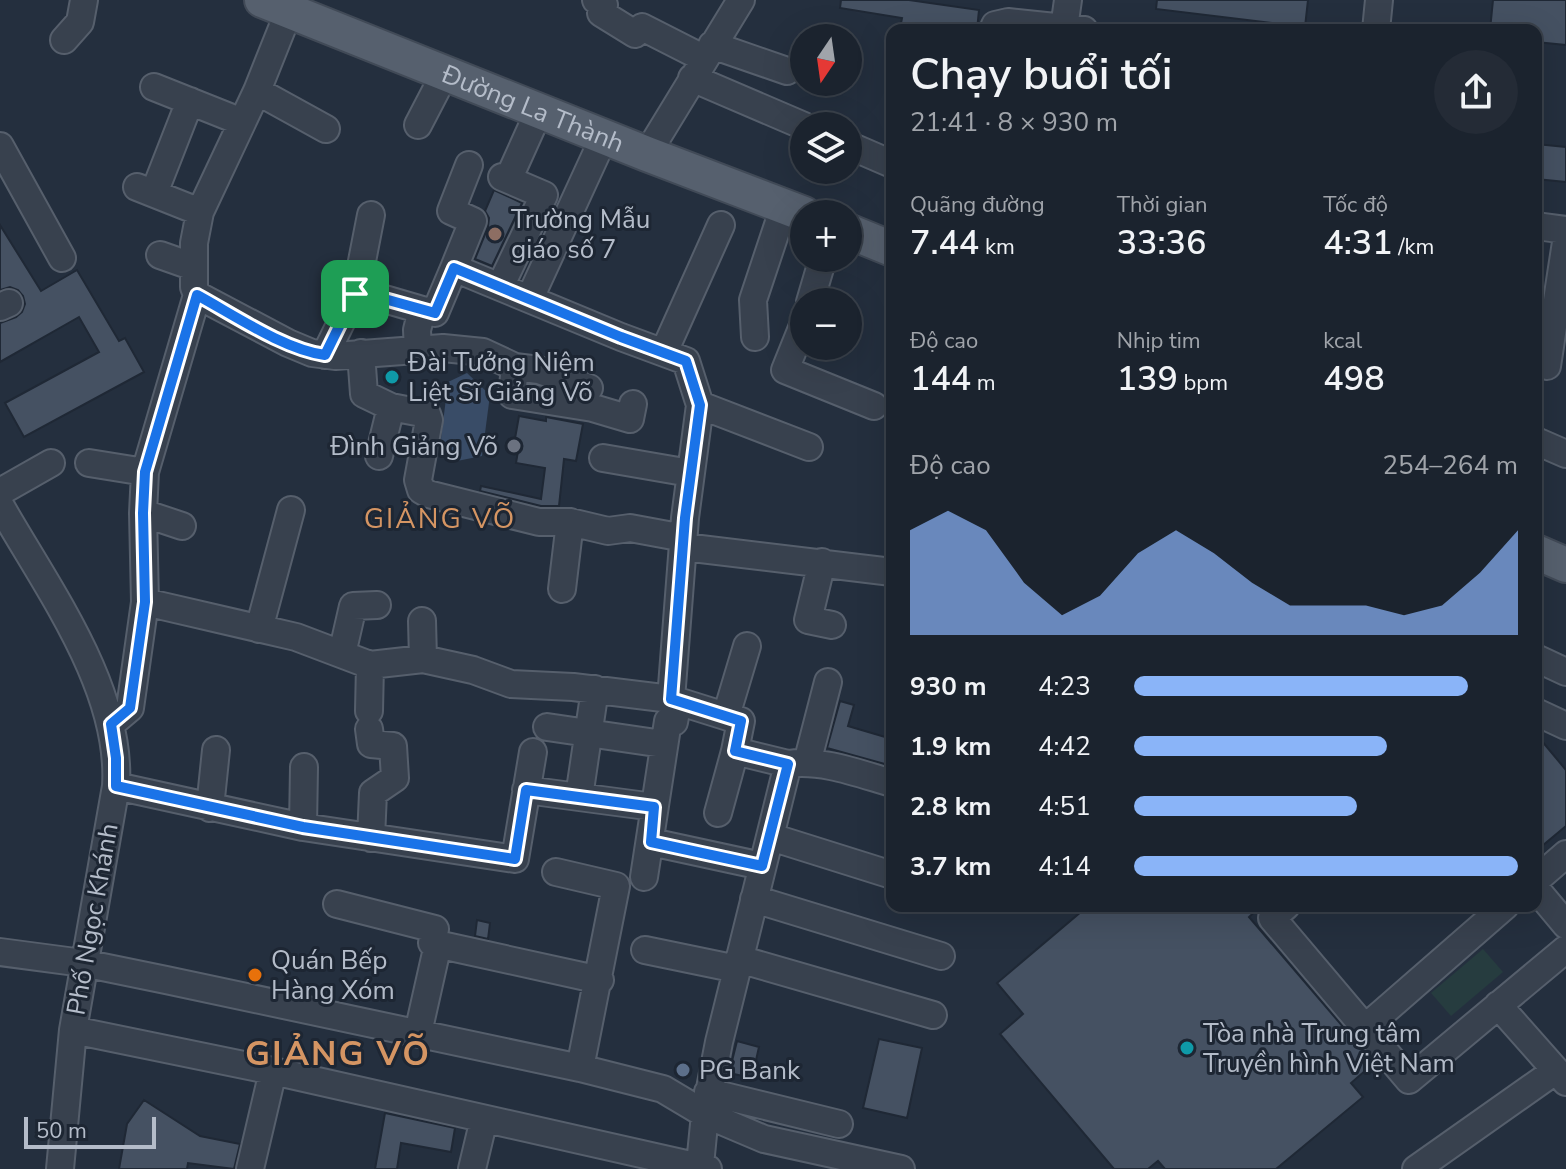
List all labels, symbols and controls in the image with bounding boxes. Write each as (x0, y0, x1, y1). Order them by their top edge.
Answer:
north arrow (790, 24, 862, 96)
map controls (790, 24, 862, 360)
text: Chạy buổi tối (910, 45, 1173, 105)
button: share (1434, 50, 1518, 134)
street label: Đường La Thành (436, 56, 629, 161)
text: 21:41 · 8 × 930 m (910, 105, 1118, 140)
button: layers (790, 112, 862, 184)
text: Quãng đường (910, 190, 1045, 220)
text: Thời gian (1117, 190, 1208, 220)
text: Tốc độ (1323, 190, 1388, 220)
button: + (790, 200, 862, 272)
place label: Trường Mẫu giáo số 7 (511, 202, 650, 267)
text: 7.44 (910, 220, 979, 266)
text: 33:36 (1117, 220, 1206, 266)
text: 4:31 (1323, 220, 1393, 266)
marker: Trường Mẫu giáo số 7 (486, 225, 504, 243)
text: km (979, 232, 1015, 262)
text: /km (1393, 232, 1434, 262)
pin (321, 260, 389, 328)
icon: arrive (333, 272, 377, 316)
button: − (790, 288, 862, 360)
text: Độ cao (910, 326, 978, 356)
text: Nhịp tim (1117, 326, 1201, 356)
text: kcal (1323, 326, 1362, 356)
place label: Đài Tưởng Niệm Liệt Sĩ Giảng Võ (407, 345, 595, 410)
text: 144 (910, 356, 971, 402)
text: 139 (1117, 356, 1178, 402)
text: 498 (1323, 356, 1385, 402)
marker: Đài Tưởng Niệm Liệt Sĩ Giảng Võ (383, 368, 401, 386)
text: m (971, 368, 996, 398)
text: bpm (1178, 368, 1228, 398)
place label: Đình Giảng Võ (329, 429, 498, 464)
marker: Đình Giảng Võ (505, 437, 523, 455)
text: Độ cao (910, 448, 991, 483)
text: 254–264 m (1382, 448, 1518, 483)
district label: GIẢNG VÕ (364, 500, 516, 538)
text: 930 m (910, 669, 987, 704)
text: 4:23 (1038, 669, 1091, 704)
text: 1.9 km (910, 729, 991, 764)
text: 4:42 (1038, 729, 1091, 764)
text: 2.8 km (910, 789, 991, 824)
text: 4:51 (1038, 789, 1091, 824)
street label: Phố Ngọc Khánh (58, 820, 127, 1018)
text: 3.7 km (910, 849, 991, 884)
text: 4:14 (1038, 849, 1091, 884)
place label: Quán Bếp Hàng Xóm (271, 943, 395, 1008)
marker: Quán Bếp Hàng Xóm (246, 966, 264, 984)
place label: Tòa nhà Trung tâm Truyền hình Việt Nam (1203, 1016, 1455, 1081)
district label: GIẢNG VÕ (245, 1031, 431, 1077)
marker: Tòa nhà Trung tâm Truyền hình Việt Nam (1178, 1039, 1196, 1057)
place label: PG Bank (699, 1053, 801, 1088)
marker: PG Bank (674, 1061, 692, 1079)
scale bar (24, 1113, 156, 1149)
text: 50 m (36, 1116, 87, 1146)

